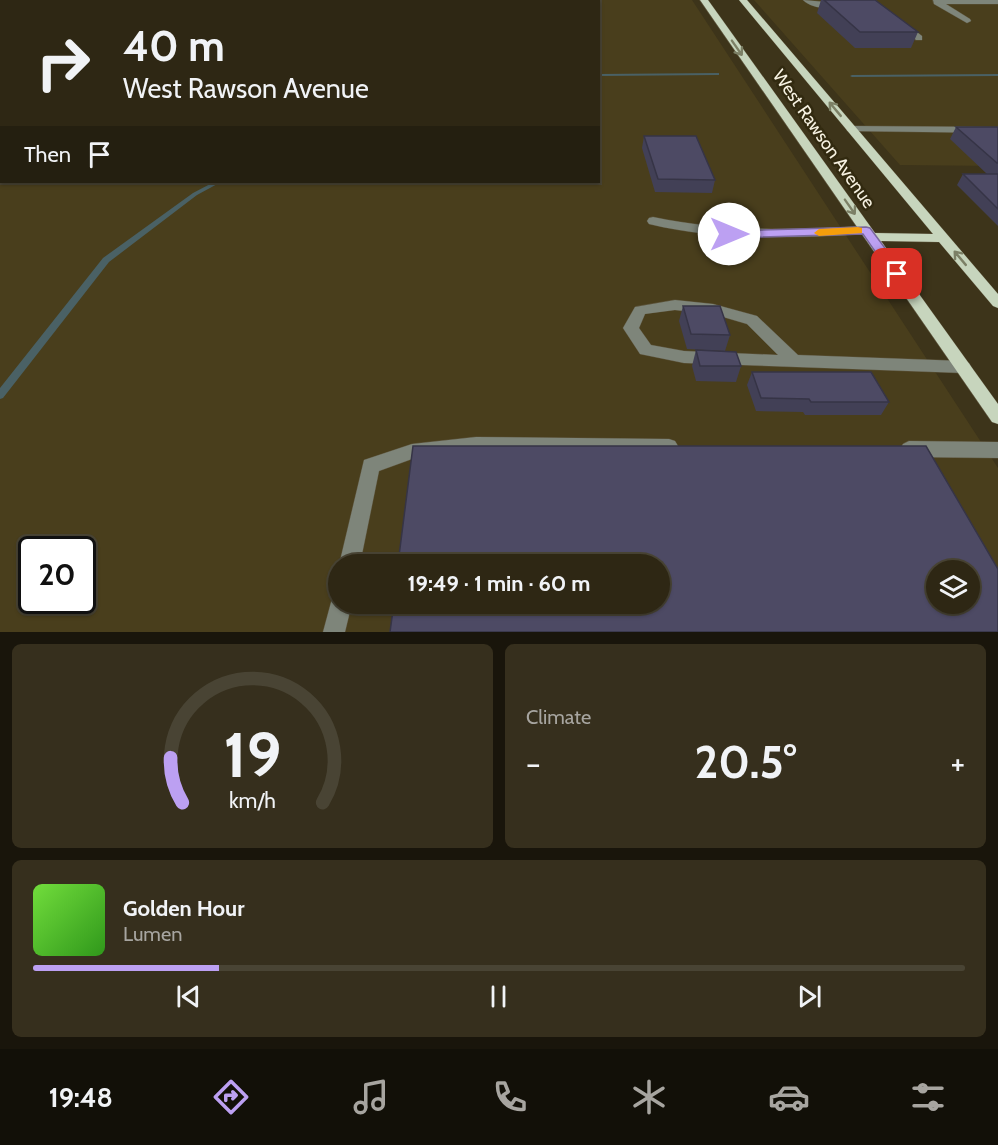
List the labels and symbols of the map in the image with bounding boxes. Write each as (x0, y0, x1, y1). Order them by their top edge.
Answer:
one-way arrow (731, 39, 744, 55)
street label: West Rawson Avenue (768, 66, 880, 212)
one-way arrow (828, 101, 841, 117)
one-way arrow (844, 199, 856, 215)
position arrow (697, 202, 761, 266)
pin (871, 248, 922, 299)
one-way arrow (953, 251, 967, 266)
speed limit sign: 20 (18, 536, 96, 614)

